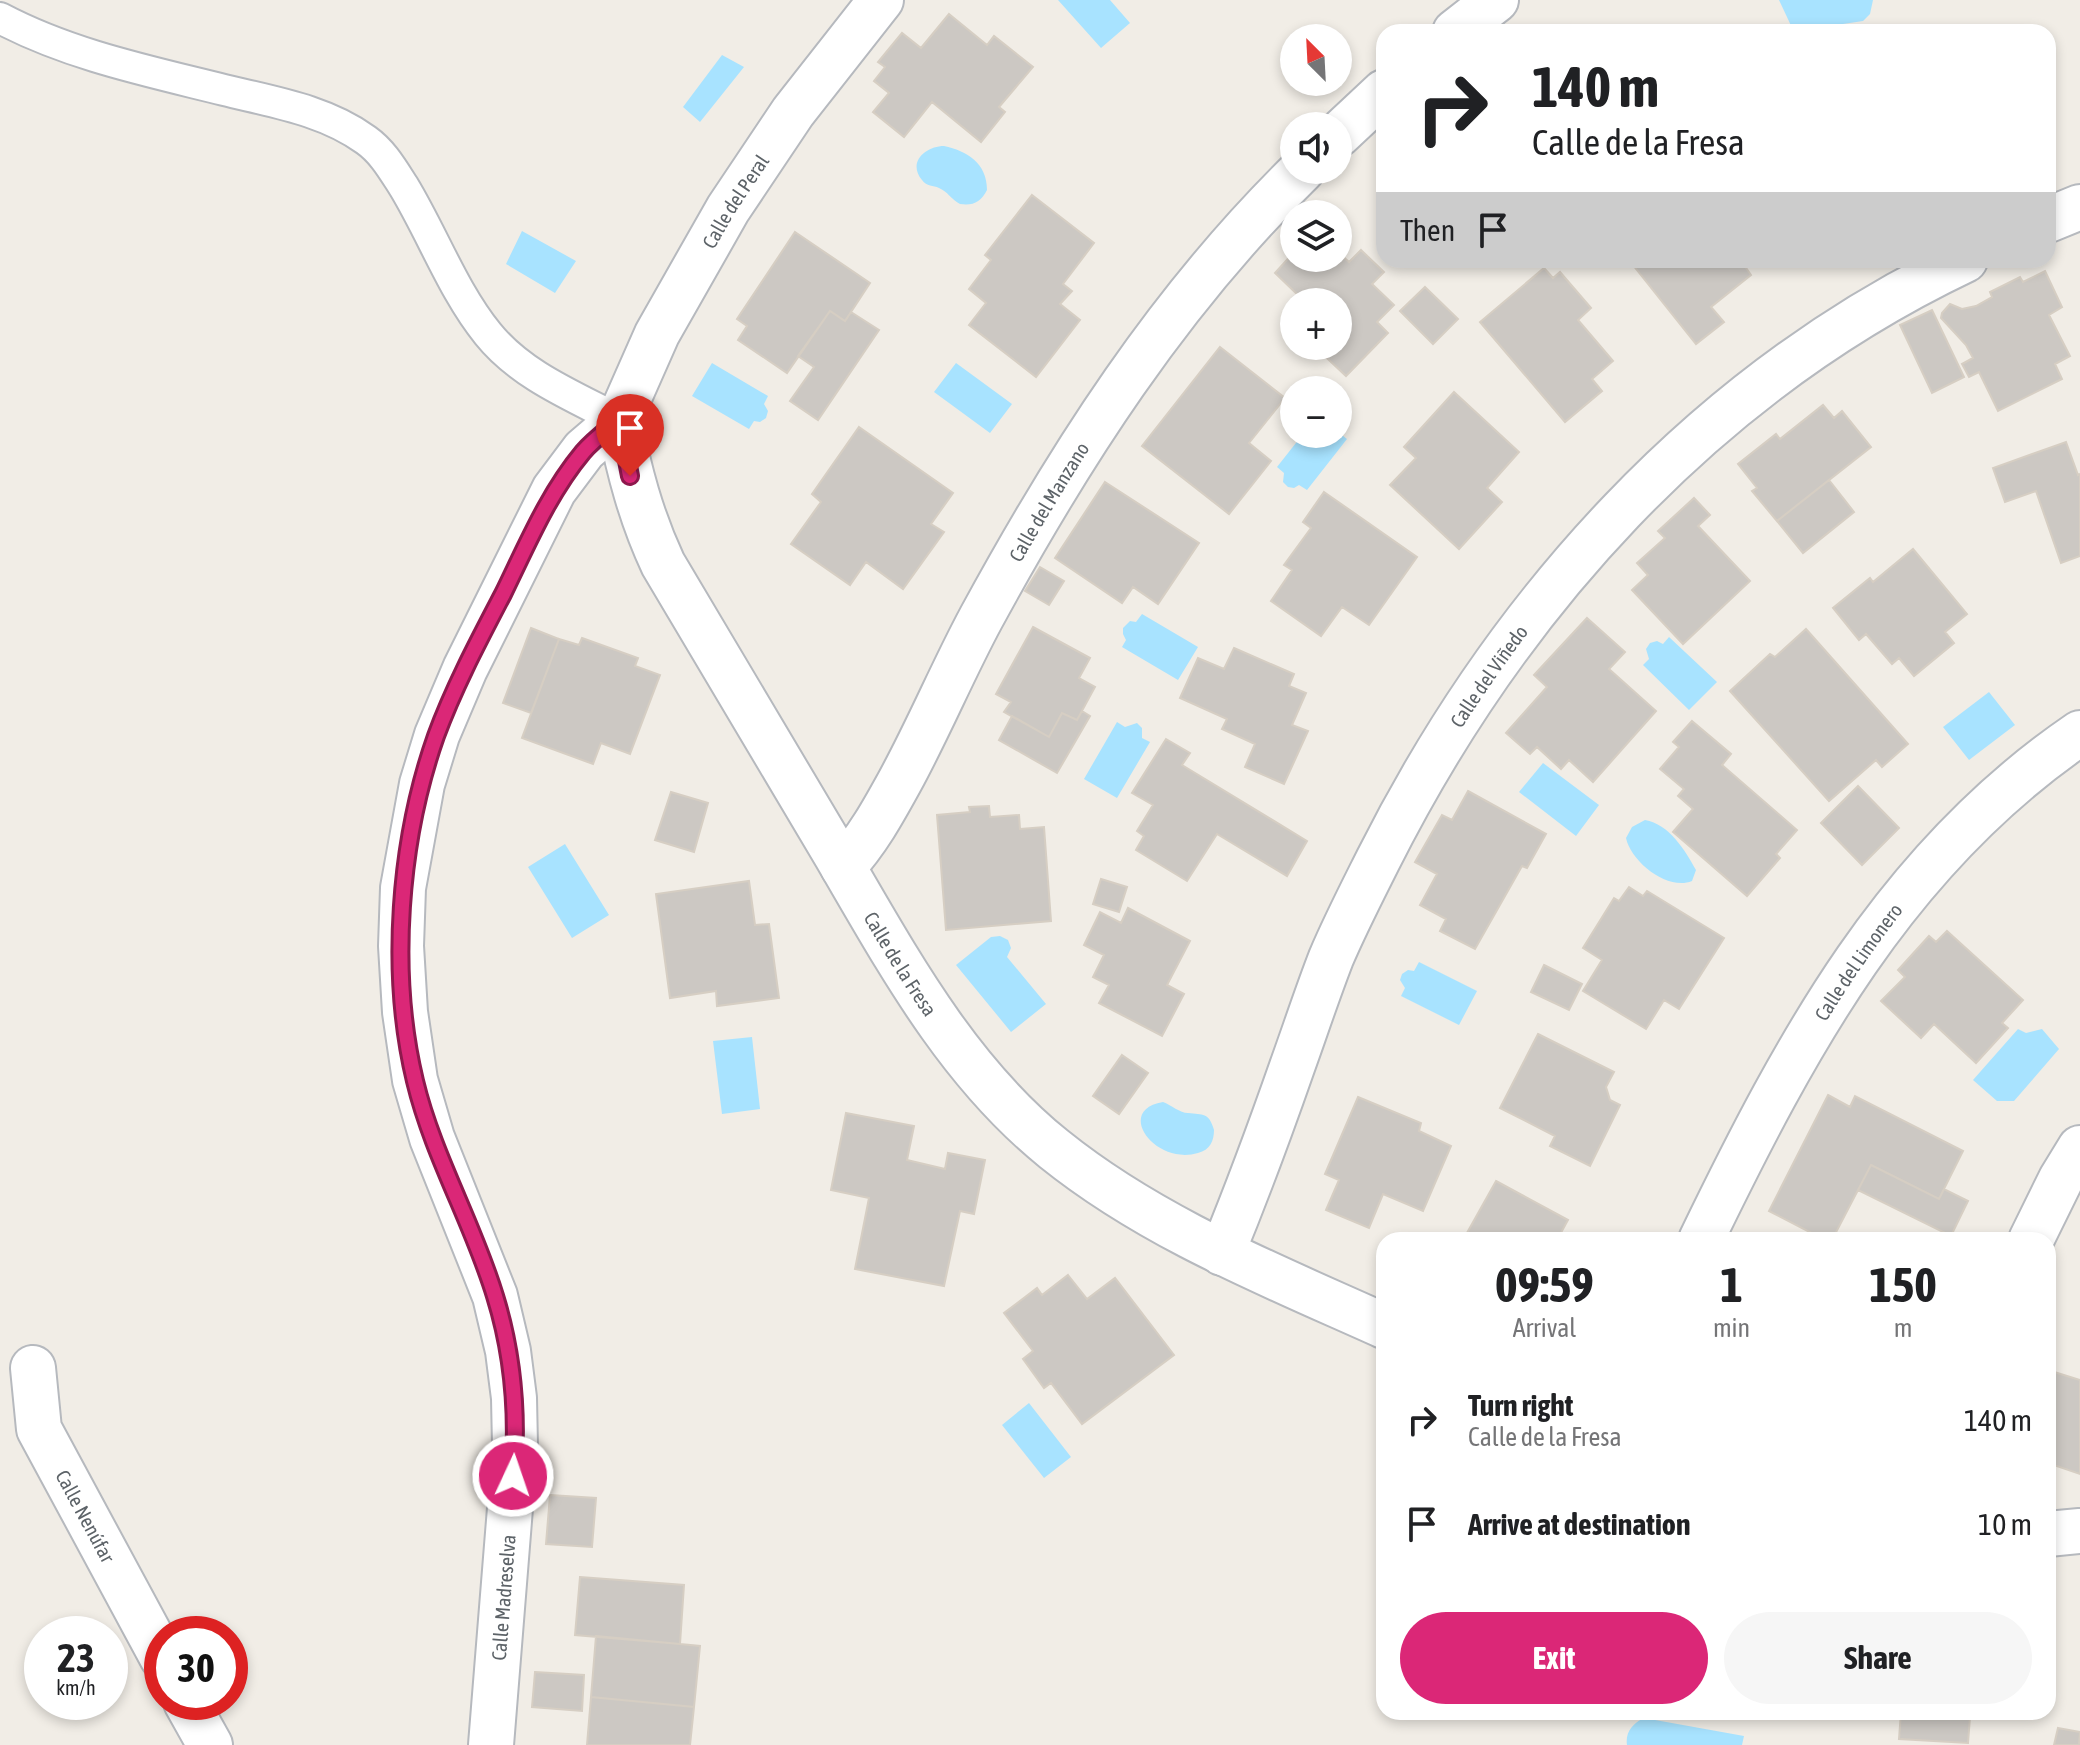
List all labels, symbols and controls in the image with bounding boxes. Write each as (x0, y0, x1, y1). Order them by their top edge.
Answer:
north arrow (1280, 24, 1352, 96)
map controls (1280, 24, 1352, 448)
text: 140 m (1532, 55, 1659, 119)
icon: right (1400, 56, 1504, 160)
button: sound (1280, 112, 1352, 184)
text: Calle de la Fresa (1532, 121, 1745, 163)
street label: Calle del Peral (697, 149, 773, 252)
button: layers (1280, 200, 1352, 272)
icon: arrive (1471, 208, 1515, 252)
text: Then (1400, 213, 1455, 247)
button: + (1280, 288, 1352, 360)
button: − (1280, 376, 1352, 448)
pin (596, 394, 664, 476)
icon: arrive (608, 406, 652, 450)
street label: Calle del Manzano (1004, 438, 1093, 565)
street label: Calle del Viñedo (1445, 620, 1532, 731)
street label: Calle del Limonero (1809, 898, 1906, 1024)
street label: Calle de la Fresa (860, 907, 942, 1020)
text: 09:59 (1495, 1257, 1594, 1312)
text: 1 (1720, 1257, 1743, 1312)
text: 150 (1869, 1257, 1937, 1312)
text: Arrival (1513, 1313, 1576, 1343)
text: min (1713, 1313, 1750, 1343)
text: m (1894, 1313, 1912, 1343)
text: Turn right (1468, 1388, 1574, 1422)
icon: right (1400, 1398, 1444, 1442)
text: 140 m (1964, 1403, 2032, 1437)
text: Calle de la Fresa (1468, 1422, 1622, 1452)
position arrow (471, 1434, 555, 1518)
street label: Calle Nenúfar (52, 1466, 121, 1567)
icon: arrive (1400, 1502, 1444, 1546)
text: Arrive at destination (1468, 1507, 1690, 1541)
text: 10 m (1978, 1507, 2032, 1541)
street label: Calle Madreselva (486, 1534, 519, 1661)
button: Exit (1400, 1612, 1708, 1704)
button: Share (1724, 1612, 2032, 1704)
speed limit sign: 30 (144, 1616, 248, 1720)
text: 23 (57, 1635, 95, 1680)
text: km/h (56, 1676, 96, 1699)

